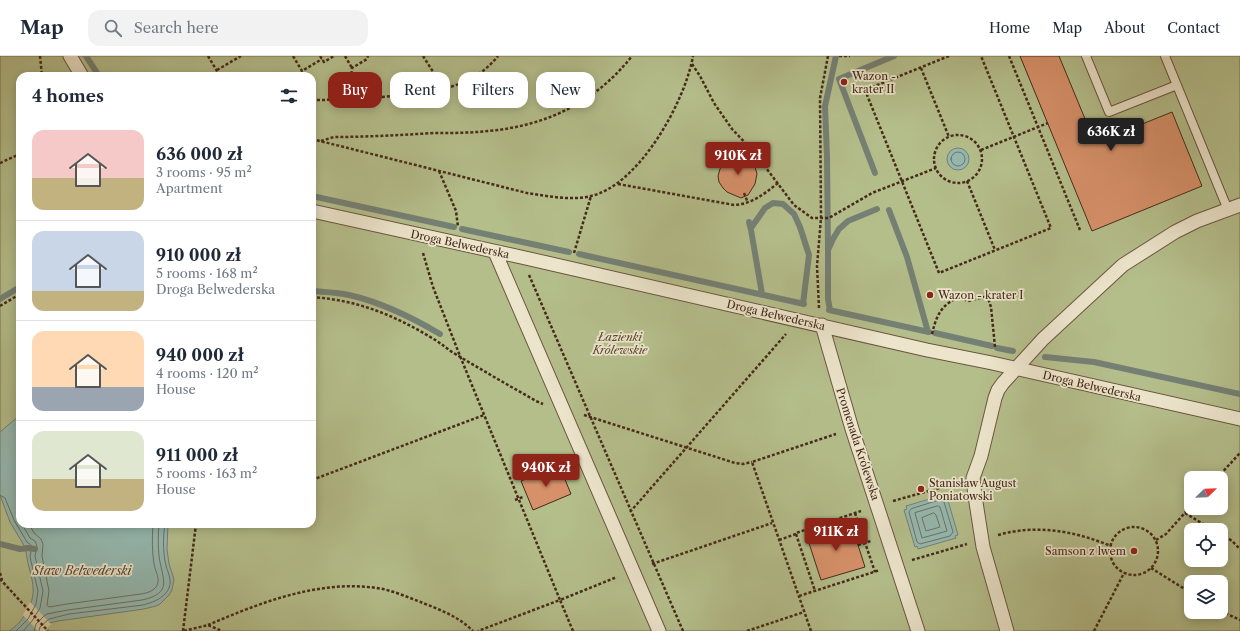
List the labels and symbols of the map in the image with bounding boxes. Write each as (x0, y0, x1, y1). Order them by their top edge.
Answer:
place label: Wazon - krater II (851, 69, 896, 96)
marker: Wazon - krater II (839, 77, 849, 87)
pin: 636K zł (1074, 118, 1148, 152)
pin: 910K zł (701, 142, 775, 176)
street label: Droga Belwederska (409, 227, 511, 261)
place label: Wazon - krater I (937, 288, 1023, 302)
marker: Wazon - krater I (925, 290, 935, 300)
street label: Droga Belwederska (725, 297, 827, 333)
park label: Łazienki Królewskie (592, 330, 648, 357)
street label: Droga Belwederska (1041, 368, 1143, 404)
street label: Promenada Królewska (833, 386, 883, 502)
pin: 940K zł (509, 454, 583, 488)
north arrow (1184, 471, 1228, 515)
place label: Stanisław August Poniatowski (929, 476, 1016, 503)
marker: Stanisław August Poniatowski (916, 484, 926, 494)
pin: 911K zł (799, 518, 873, 552)
place label: Samson z lwem (1045, 544, 1127, 558)
marker: Samson z lwem (1129, 546, 1139, 556)
water label: Staw Belwederski (32, 563, 132, 578)

